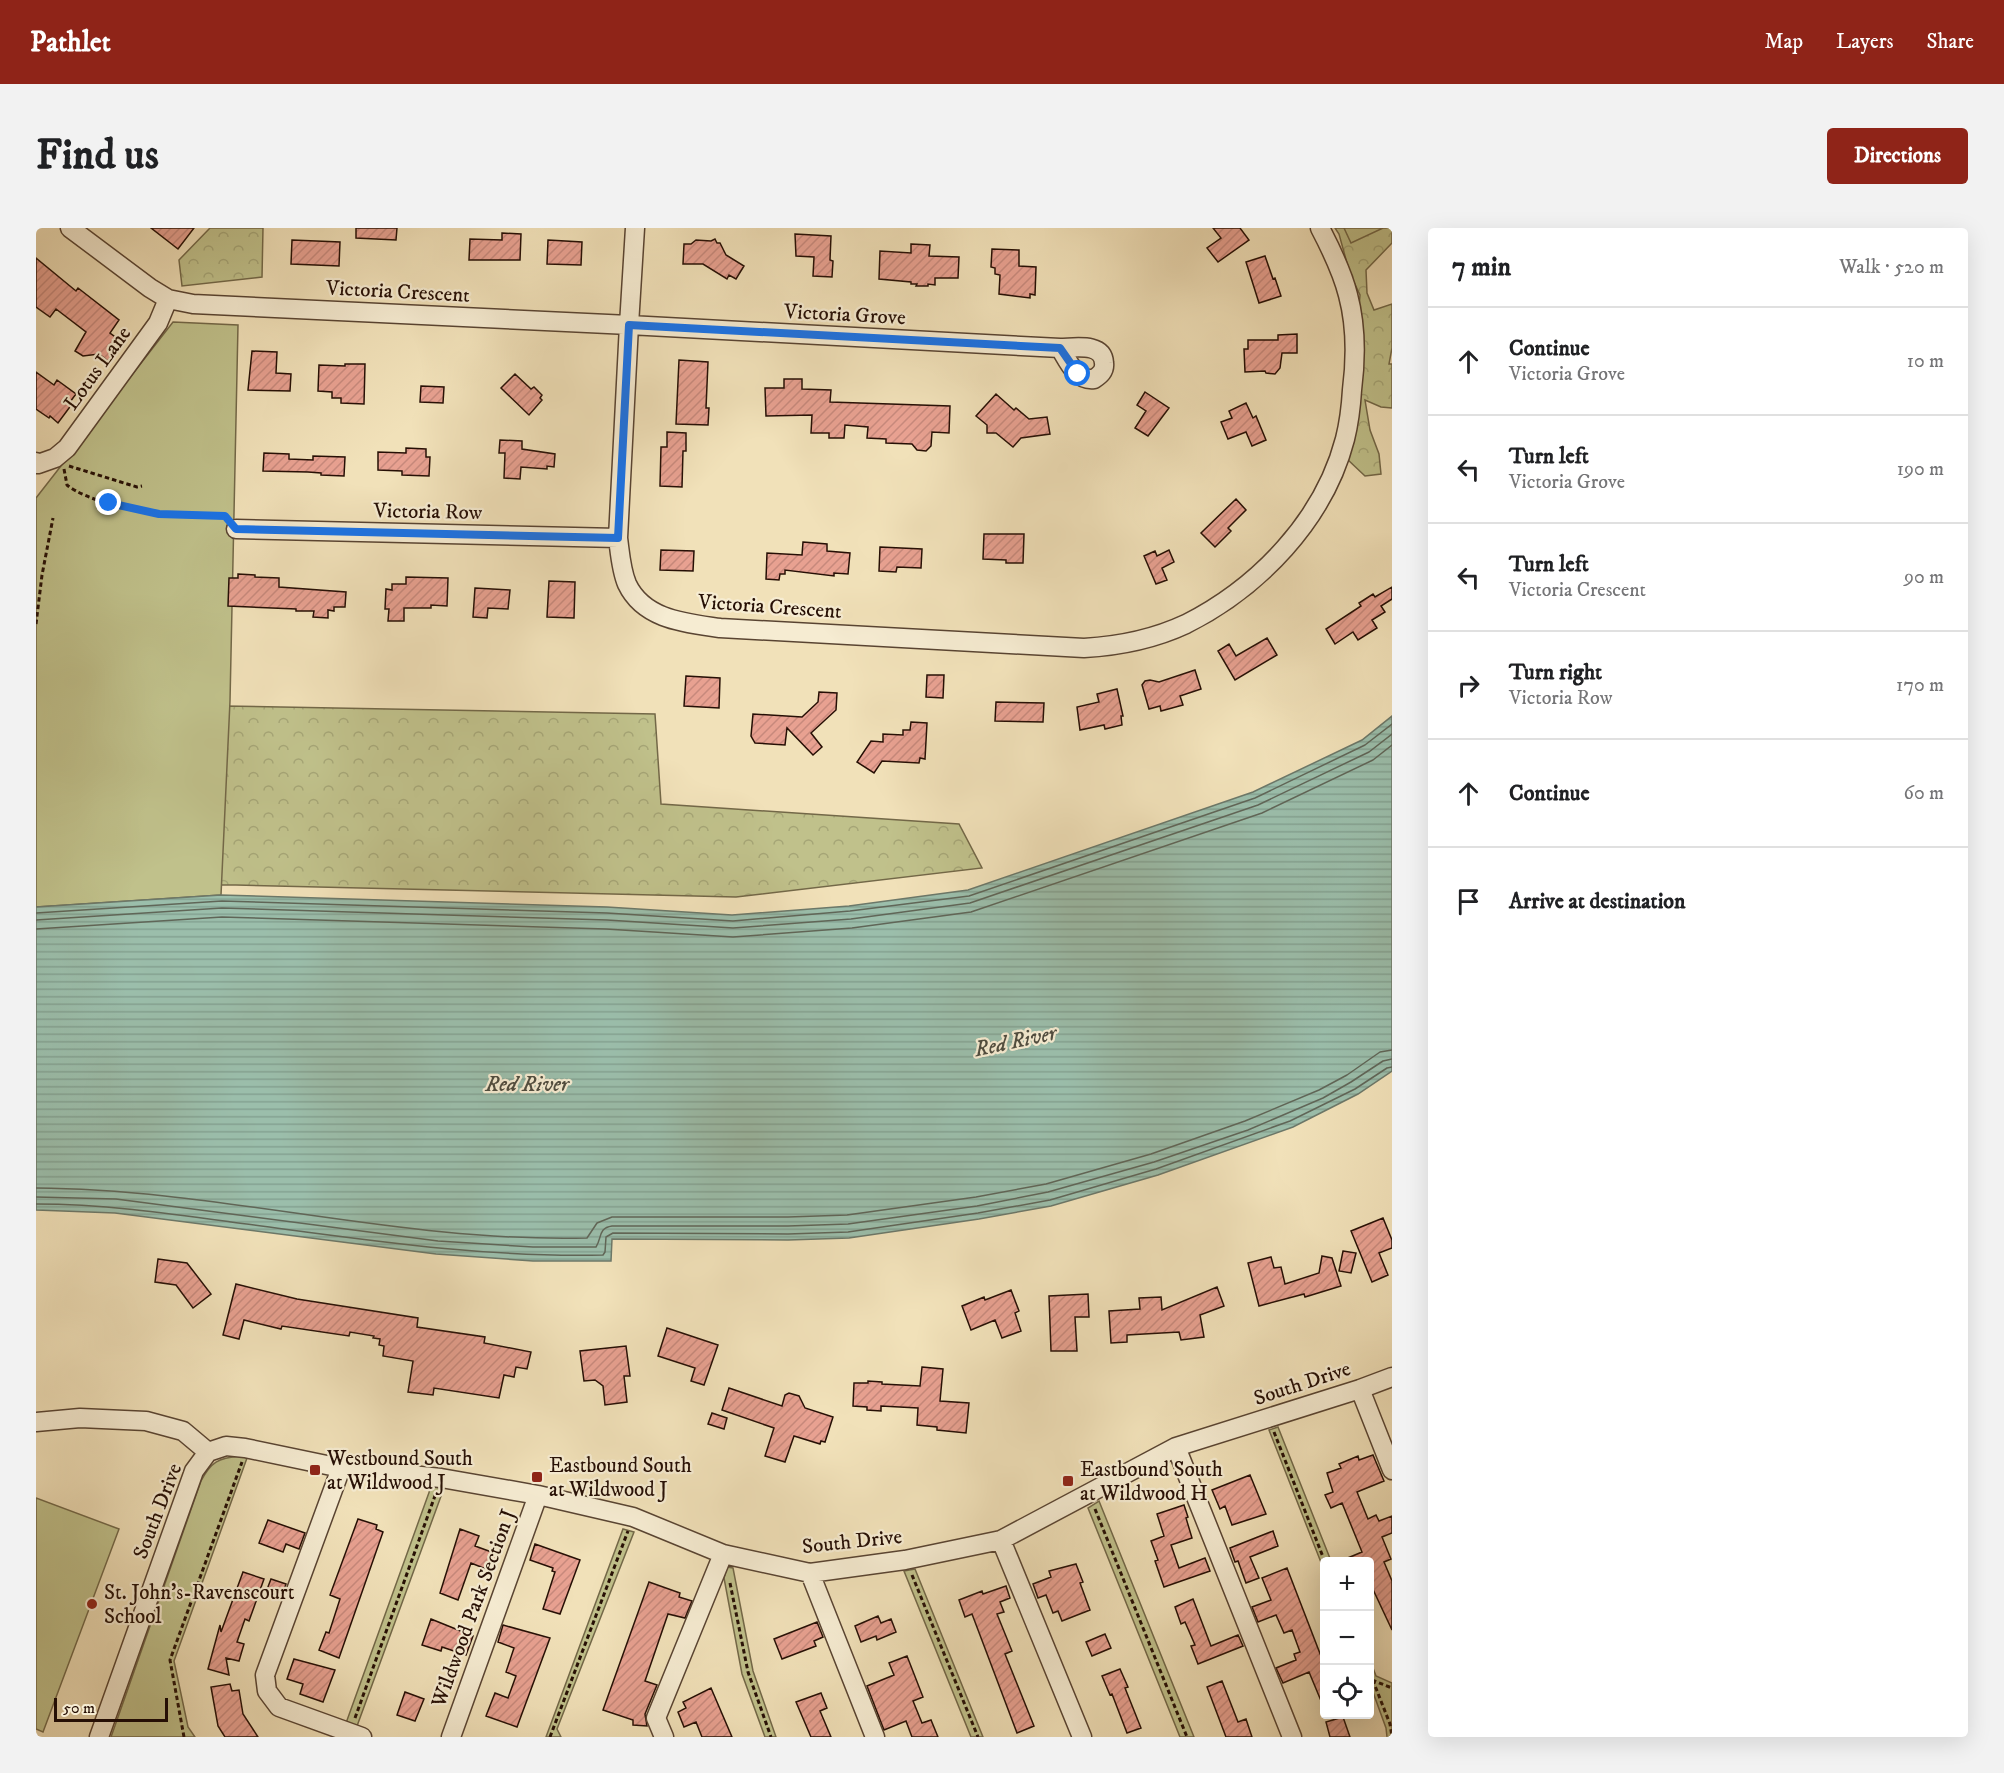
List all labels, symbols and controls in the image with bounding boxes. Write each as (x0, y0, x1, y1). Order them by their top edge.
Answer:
text: Pathlet (30, 25, 111, 60)
text: Map (1764, 29, 1803, 55)
text: Layers (1836, 29, 1894, 55)
text: Share (1927, 29, 1974, 55)
button: Directions (1827, 128, 1968, 184)
text: Find us (36, 130, 159, 182)
text: 7 min (1452, 251, 1511, 284)
text: Walk · 520 m (1839, 255, 1944, 280)
street label: Victoria Crescent (324, 275, 471, 309)
street label: Victoria Grove (782, 299, 907, 331)
street label: Lotus Lane (59, 321, 137, 416)
text: Continue (1509, 335, 1590, 362)
icon: ahead (1452, 345, 1485, 378)
text: 10 m (1907, 349, 1944, 374)
route start (1064, 360, 1090, 386)
text: Victoria Grove (1509, 362, 1625, 387)
text: Turn left (1509, 443, 1589, 470)
icon: left (1452, 453, 1485, 486)
text: 190 m (1897, 457, 1944, 482)
text: Victoria Grove (1509, 470, 1625, 495)
route end (95, 489, 121, 515)
street label: Victoria Row (372, 498, 483, 526)
text: Turn left (1509, 551, 1589, 578)
icon: left (1452, 561, 1485, 594)
text: 90 m (1904, 565, 1944, 590)
text: Victoria Crescent (1509, 578, 1646, 603)
street label: Victoria Crescent (696, 589, 843, 625)
text: Turn right (1509, 659, 1602, 686)
icon: right (1452, 669, 1485, 702)
text: 170 m (1896, 673, 1944, 698)
text: Victoria Row (1509, 686, 1612, 711)
icon: ahead (1452, 777, 1485, 810)
text: Continue (1509, 780, 1590, 807)
text: 60 m (1904, 781, 1944, 806)
icon: arrive (1452, 885, 1485, 918)
text: Arrive at destination (1509, 888, 1686, 915)
water label: Red River (971, 1019, 1061, 1064)
water label: Red River (484, 1071, 571, 1098)
street label: South Drive (1251, 1356, 1354, 1412)
place label: Westbound South at Wildwood J (326, 1446, 473, 1496)
place label: Eastbound South at Wildwood J (549, 1453, 692, 1503)
place label: Eastbound South at Wildwood H (1080, 1457, 1223, 1507)
street label: South Drive (128, 1460, 188, 1563)
marker: Westbound South at Wildwood J (308, 1463, 322, 1477)
marker: Eastbound South at Wildwood J (530, 1470, 544, 1484)
marker: Eastbound South at Wildwood H (1061, 1474, 1075, 1488)
street label: Wildwood Park Section J (426, 1506, 522, 1712)
street label: South Drive (801, 1524, 904, 1560)
map controls (1320, 1557, 1374, 1719)
button: + (1320, 1557, 1374, 1611)
place label: St. John's-Ravenscourt School (104, 1580, 295, 1630)
marker: St. John's-Ravenscourt School (85, 1597, 99, 1611)
button: − (1320, 1611, 1374, 1665)
button: locate (1320, 1665, 1374, 1719)
scale bar (54, 1695, 168, 1722)
text: 50 m (63, 1698, 95, 1718)

